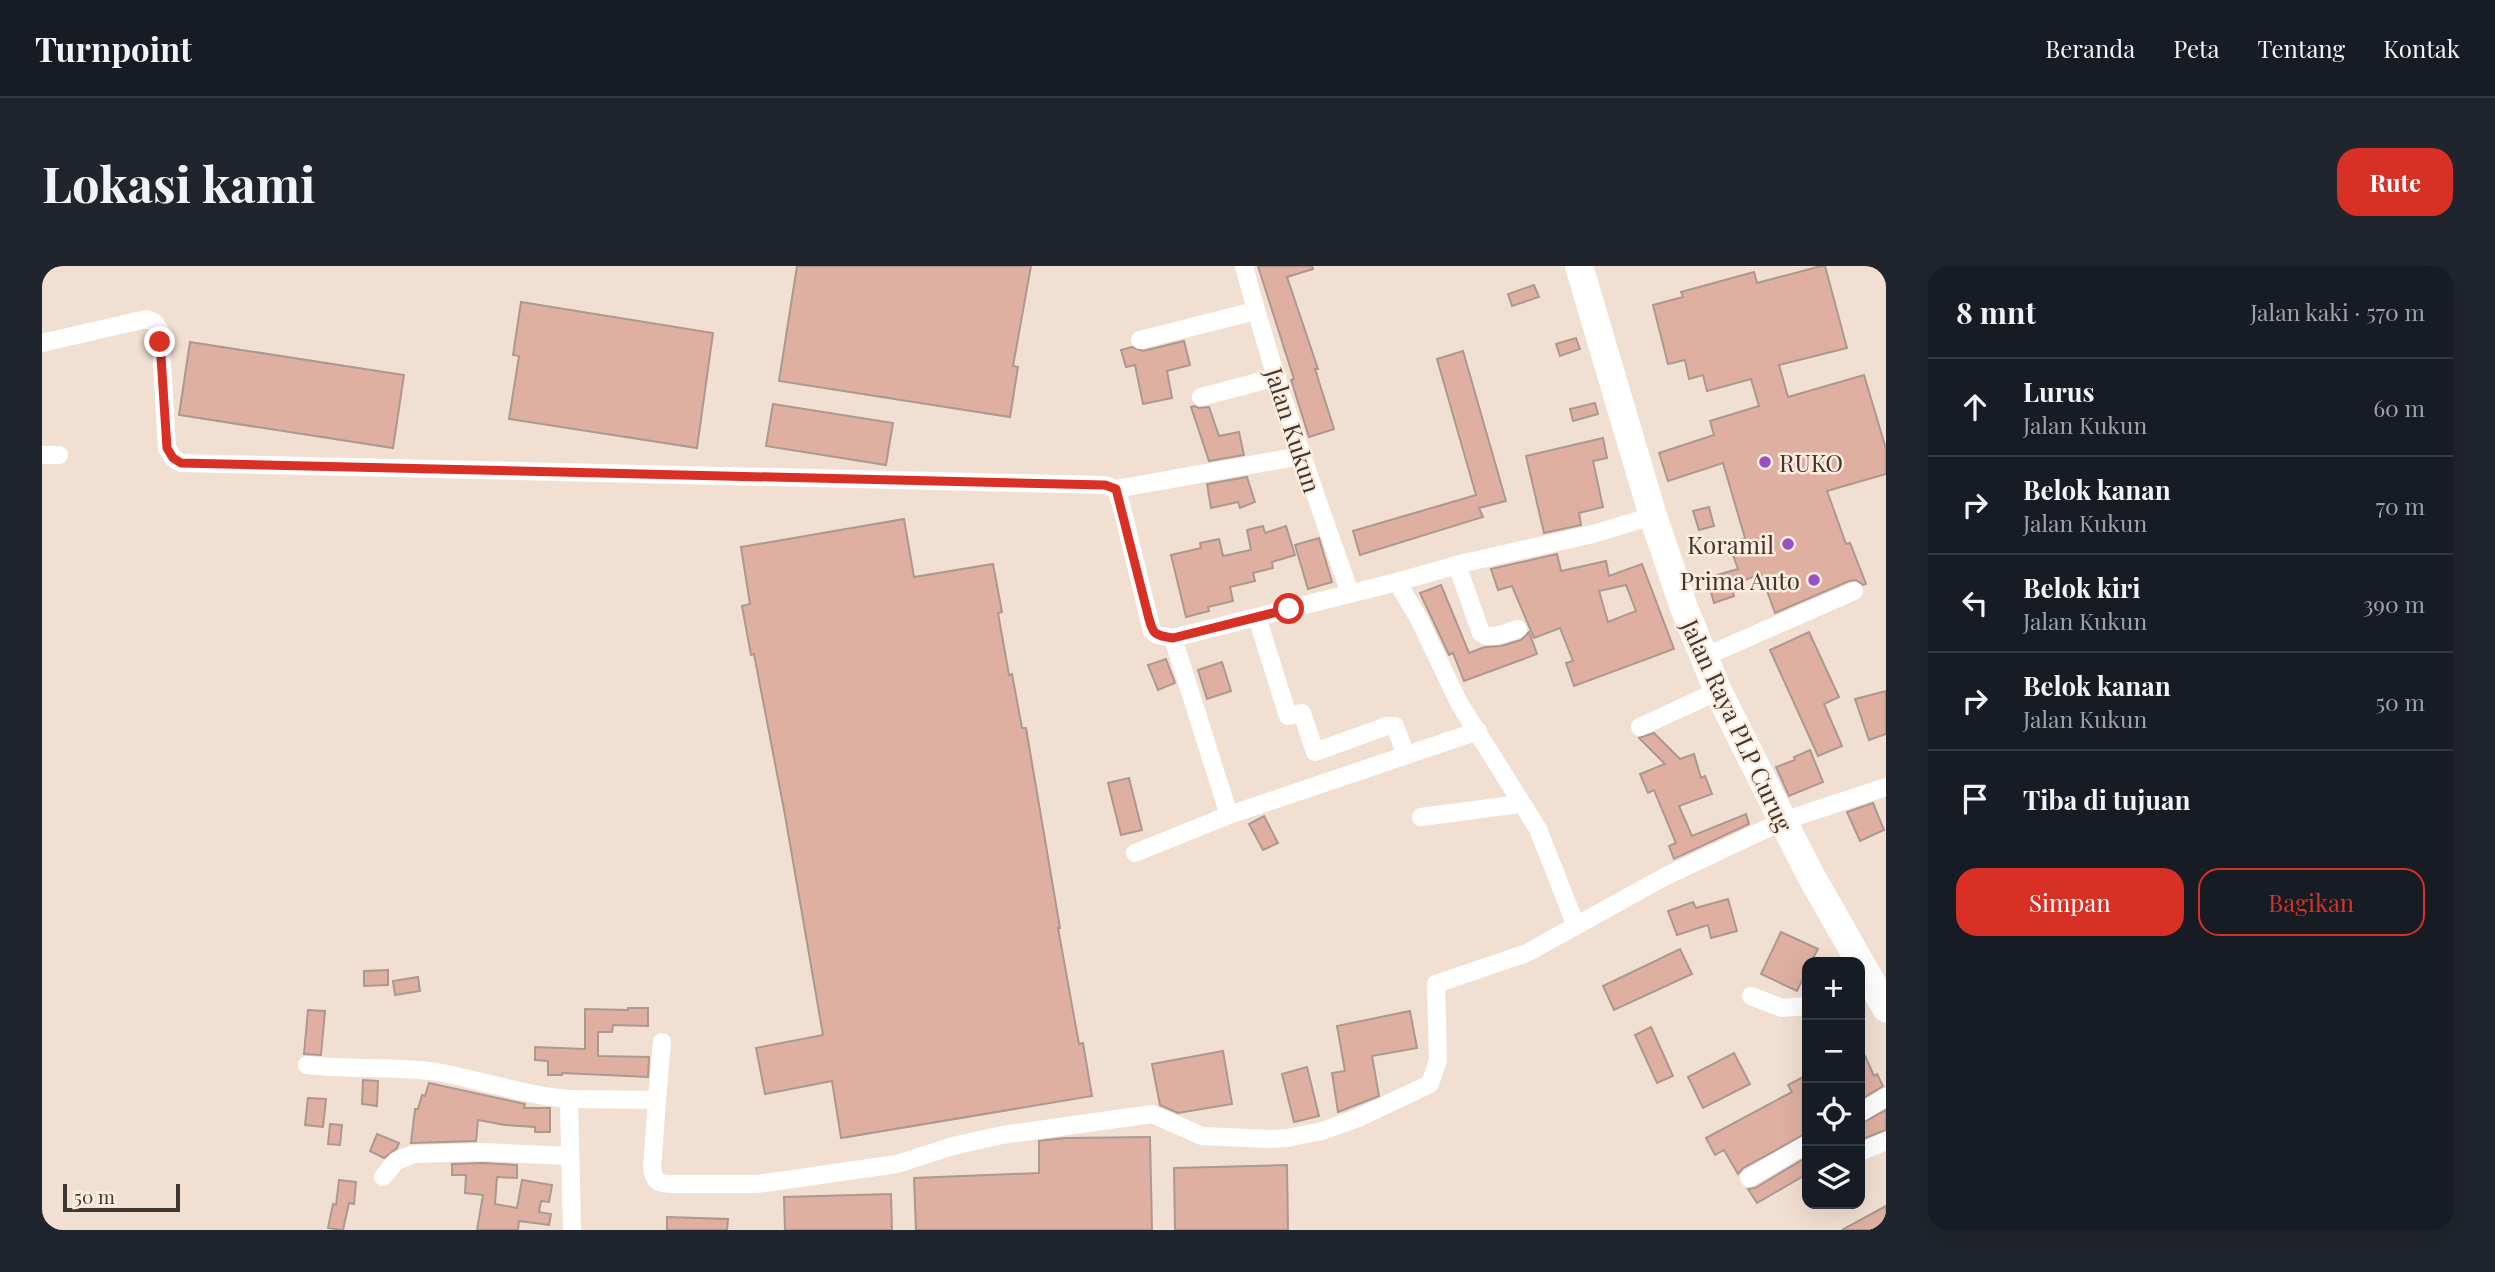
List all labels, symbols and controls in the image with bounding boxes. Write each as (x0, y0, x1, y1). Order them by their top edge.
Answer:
text: Turnpoint (35, 26, 192, 70)
text: Beranda (2045, 32, 2135, 64)
text: Peta (2173, 32, 2220, 64)
text: Tentang (2258, 32, 2345, 64)
text: Kontak (2383, 32, 2460, 64)
button: Rute (2337, 148, 2453, 216)
text: Lokasi kami (42, 150, 316, 215)
text: 8 mnt (1956, 292, 2036, 332)
text: Jalan kaki · 570 m (2250, 296, 2425, 327)
route end (144, 326, 175, 357)
street label: Jalan Kukun (1258, 363, 1329, 497)
text: Lurus (2023, 374, 2095, 409)
icon: ahead (1956, 388, 1994, 426)
text: 60 m (2373, 392, 2425, 423)
text: Jalan Kukun (2023, 409, 2147, 440)
place label: RUKO (1779, 446, 1843, 478)
marker: RUKO (1757, 454, 1773, 470)
text: Belok kanan (2023, 472, 2171, 507)
icon: right (1956, 486, 1994, 524)
text: 70 m (2376, 490, 2425, 521)
text: Jalan Kukun (2023, 507, 2147, 538)
place label: Koramil (1687, 528, 1774, 560)
marker: Koramil (1780, 536, 1796, 552)
place label: Prima Auto (1680, 564, 1800, 596)
text: Belok kiri (2023, 570, 2140, 605)
marker: Prima Auto (1806, 572, 1822, 588)
icon: left (1956, 584, 1994, 622)
text: 390 m (2363, 588, 2425, 619)
route start (1273, 593, 1304, 624)
text: Jalan Kukun (2023, 605, 2147, 636)
street label: Jalan Raya PLP Curug (1674, 613, 1801, 837)
text: Belok kanan (2023, 668, 2171, 703)
icon: right (1956, 682, 1994, 720)
text: 50 m (2376, 686, 2425, 717)
text: Jalan Kukun (2023, 703, 2147, 734)
icon: arrive (1956, 780, 1994, 818)
text: Tiba di tujuan (2023, 782, 2191, 817)
button: Simpan (1956, 868, 2184, 936)
button: Bagikan (2198, 868, 2425, 936)
map controls (1802, 957, 1865, 1209)
button: + (1802, 957, 1865, 1020)
button: − (1802, 1020, 1865, 1083)
button: locate (1802, 1083, 1865, 1146)
button: layers (1802, 1146, 1865, 1209)
scale bar (63, 1181, 180, 1213)
text: 50 m (74, 1183, 115, 1209)

